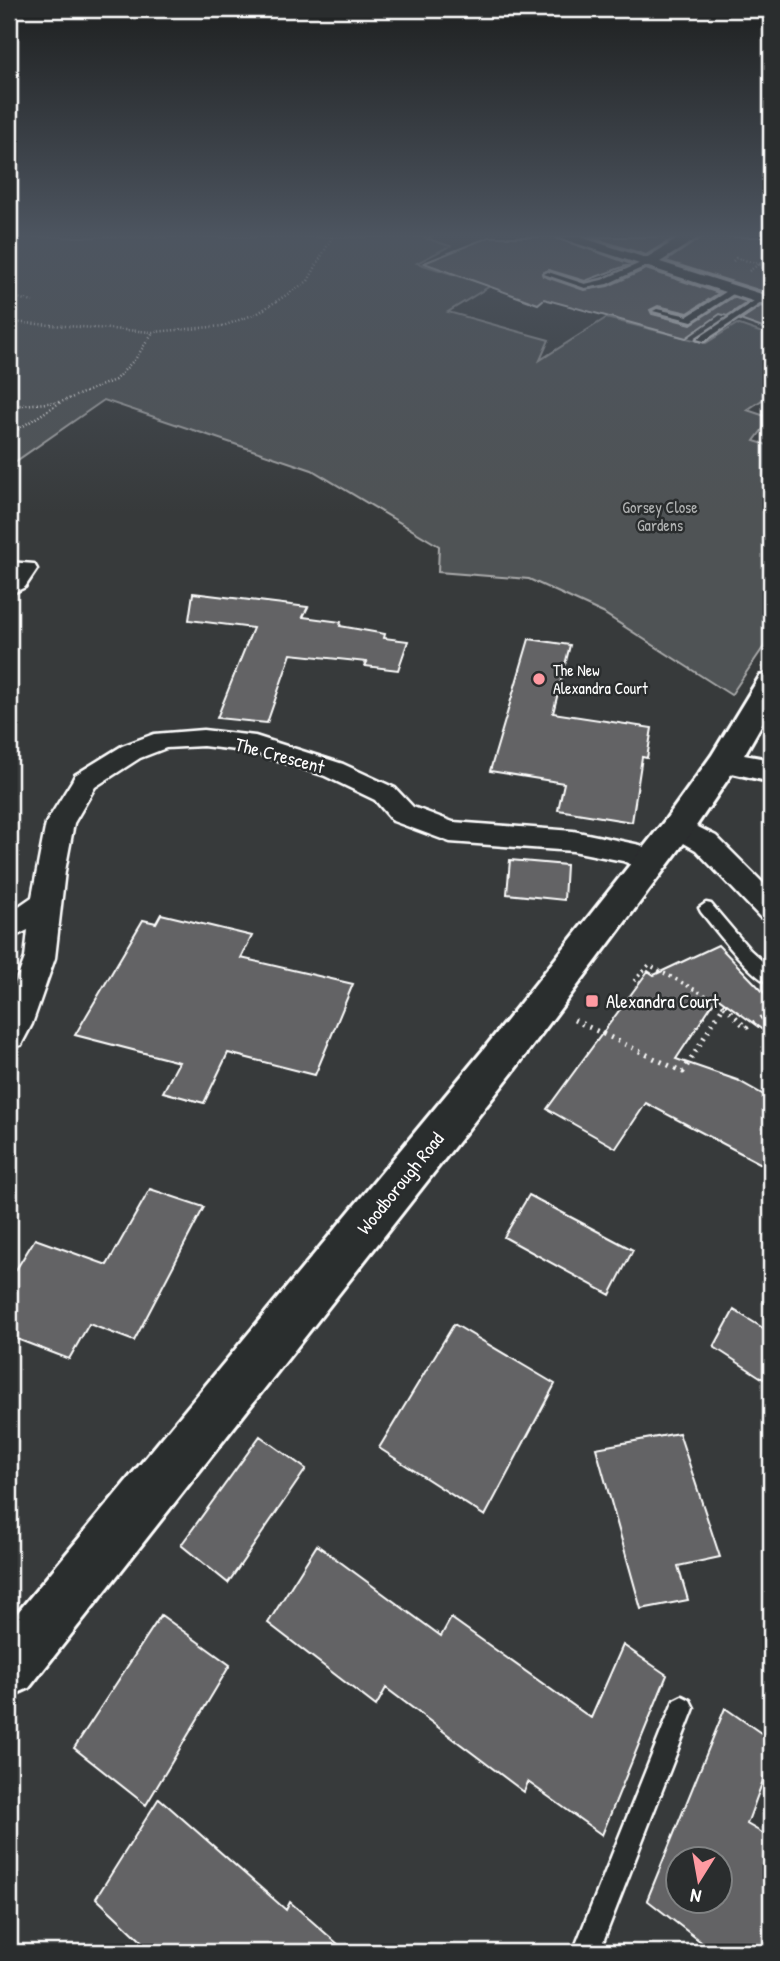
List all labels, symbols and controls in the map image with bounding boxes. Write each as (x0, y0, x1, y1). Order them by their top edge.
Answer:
park label: Gorsey Close Gardens (622, 496, 698, 536)
place label: The New Alexandra Court (553, 659, 648, 699)
marker: The New Alexandra Court (531, 671, 547, 687)
street label: The Crescent (232, 731, 328, 780)
place label: Alexandra Court (606, 988, 719, 1014)
marker: Alexandra Court (584, 993, 600, 1009)
street label: Woodborough Road (351, 1126, 450, 1240)
north arrow (664, 1846, 734, 1916)
text: N (688, 1883, 703, 1910)

